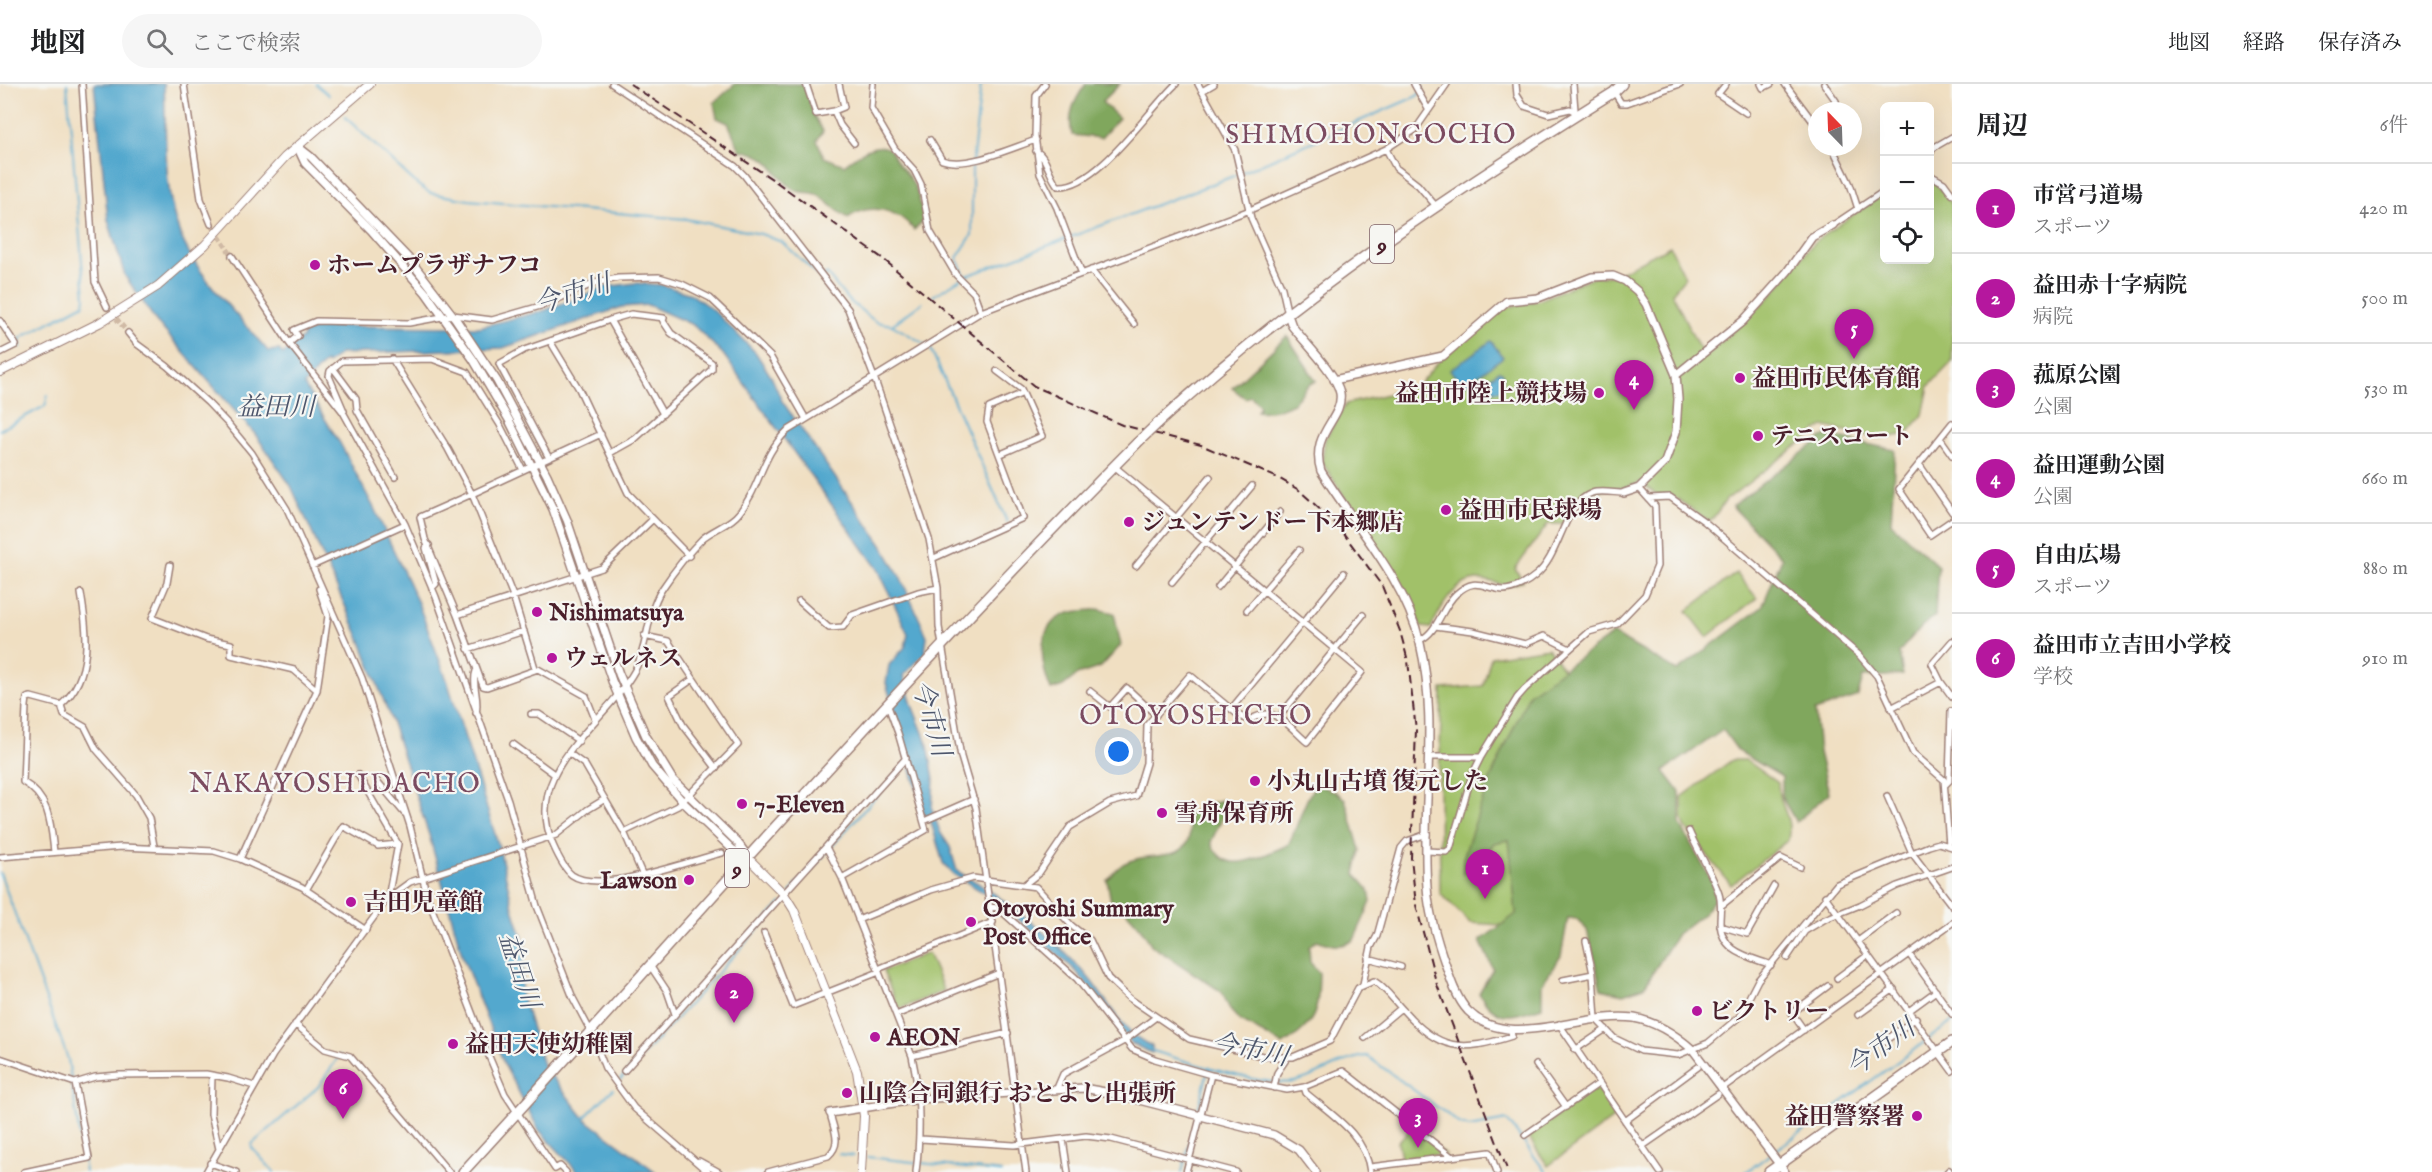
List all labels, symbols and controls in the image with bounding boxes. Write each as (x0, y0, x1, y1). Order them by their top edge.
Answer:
search box (122, 14, 542, 68)
icon: search (143, 25, 176, 58)
text: 地図 (30, 27, 86, 62)
text: ここで検索 (191, 30, 301, 58)
text: 地図 (2168, 30, 2210, 57)
text: 経路 (2243, 30, 2285, 57)
text: 保存済み (2318, 30, 2402, 57)
north arrow (1808, 102, 1862, 156)
map controls (1880, 102, 1934, 264)
button: + (1880, 102, 1934, 156)
text: 周辺 (1976, 110, 2028, 143)
text: 6件 (2380, 113, 2408, 138)
district label: SHIMOHONGOCHO (1225, 119, 1517, 153)
button: − (1880, 156, 1934, 210)
text: 市営弓道場 (2033, 182, 2143, 210)
text: 1 (1992, 196, 1999, 221)
text: 420 m (2359, 196, 2408, 221)
button: locate (1880, 210, 1934, 264)
text: スポーツ (2033, 215, 2112, 240)
road number: 9 (1370, 225, 1394, 263)
place label: ホームプラザナフコ (327, 251, 542, 282)
marker: ホームプラザナフコ (308, 258, 322, 272)
water label: 今市川 (530, 266, 617, 322)
text: 益田赤十字病院 (2033, 272, 2187, 300)
text: 2 (1991, 286, 2000, 311)
text: 500 m (2361, 286, 2408, 311)
text: 病院 (2033, 305, 2073, 330)
pin: 5 (1834, 310, 1874, 359)
pin: 4 (1614, 360, 1654, 410)
text: 菰原公園 (2033, 362, 2121, 390)
place label: 益田市民体育館 (1752, 364, 1920, 395)
marker: 益田市民体育館 (1733, 371, 1747, 385)
text: 3 (1992, 376, 1999, 401)
text: 530 m (2364, 376, 2408, 401)
place label: 益田市陸上競技場 (1395, 379, 1587, 410)
marker: 益田市陸上競技場 (1592, 386, 1606, 400)
water label: 益田川 (237, 391, 318, 424)
text: 公園 (2033, 395, 2073, 420)
place label: テニスコート (1770, 422, 1913, 453)
marker: テニスコート (1751, 429, 1765, 443)
text: 益田運動公園 (2033, 452, 2165, 480)
text: 4 (1991, 466, 2000, 491)
text: 660 m (2361, 466, 2408, 491)
text: 公園 (2033, 485, 2073, 510)
place label: 益田市民球場 (1458, 496, 1602, 527)
marker: 益田市民球場 (1439, 503, 1453, 517)
place label: ジュンテンドー下本郷店 (1141, 508, 1403, 539)
marker: ジュンテンドー下本郷店 (1122, 515, 1136, 529)
text: 自由広場 (2033, 542, 2121, 570)
text: 5 (1992, 556, 1999, 581)
text: 880 m (2363, 556, 2408, 581)
text: スポーツ (2033, 575, 2112, 600)
place label: Nishimatsuya (548, 598, 684, 629)
marker: Nishimatsuya (530, 605, 544, 619)
text: 益田市立吉田小学校 (2033, 632, 2231, 660)
place label: ウェルネス (564, 644, 682, 675)
text: 6 (1991, 646, 2000, 671)
text: 910 m (2362, 646, 2408, 671)
marker: ウェルネス (545, 651, 559, 665)
text: 学校 (2033, 665, 2073, 690)
water label: 今市川 (904, 676, 958, 763)
district label: OTOYOSHICHO (1079, 700, 1313, 734)
your location (1104, 737, 1133, 766)
place label: 小丸山古墳 復元した (1267, 767, 1488, 798)
district label: NAKAYOSHIDACHO (189, 768, 481, 802)
marker: 小丸山古墳 復元した (1248, 774, 1262, 788)
place label: 7-Eleven (754, 790, 845, 821)
marker: 7-Eleven (735, 797, 749, 811)
place label: 雪舟保育所 (1174, 799, 1294, 830)
marker: 雪舟保育所 (1155, 806, 1169, 820)
road number: 9 (725, 849, 749, 887)
pin: 1 (1466, 850, 1504, 899)
place label: Lawson (600, 866, 677, 897)
marker: Lawson (682, 873, 696, 887)
place label: 吉田児童館 (363, 888, 483, 919)
place label: Otoyoshi Summary Post Office (983, 894, 1175, 953)
marker: 吉田児童館 (344, 895, 358, 909)
marker: Otoyoshi Summary Post Office (964, 915, 978, 929)
water label: 益田川 (491, 928, 547, 1015)
pin: 2 (714, 974, 754, 1023)
place label: ビクトリー (1709, 997, 1829, 1028)
marker: ビクトリー (1690, 1004, 1704, 1018)
water label: 今市川 (1840, 1010, 1925, 1084)
place label: AEON (886, 1023, 960, 1054)
water label: 今市川 (1208, 1027, 1294, 1075)
place label: 益田天使幼稚園 (465, 1030, 633, 1061)
marker: AEON (868, 1030, 882, 1044)
marker: 益田天使幼稚園 (446, 1037, 460, 1051)
pin: 6 (324, 1070, 362, 1119)
place label: 山陰合同銀行 おとよし出張所 (859, 1079, 1176, 1110)
marker: 山陰合同銀行 おとよし出張所 (840, 1086, 854, 1100)
pin: 3 (1398, 1098, 1438, 1148)
place label: 益田警察署 (1785, 1102, 1905, 1133)
marker: 益田警察署 (1910, 1109, 1924, 1123)

